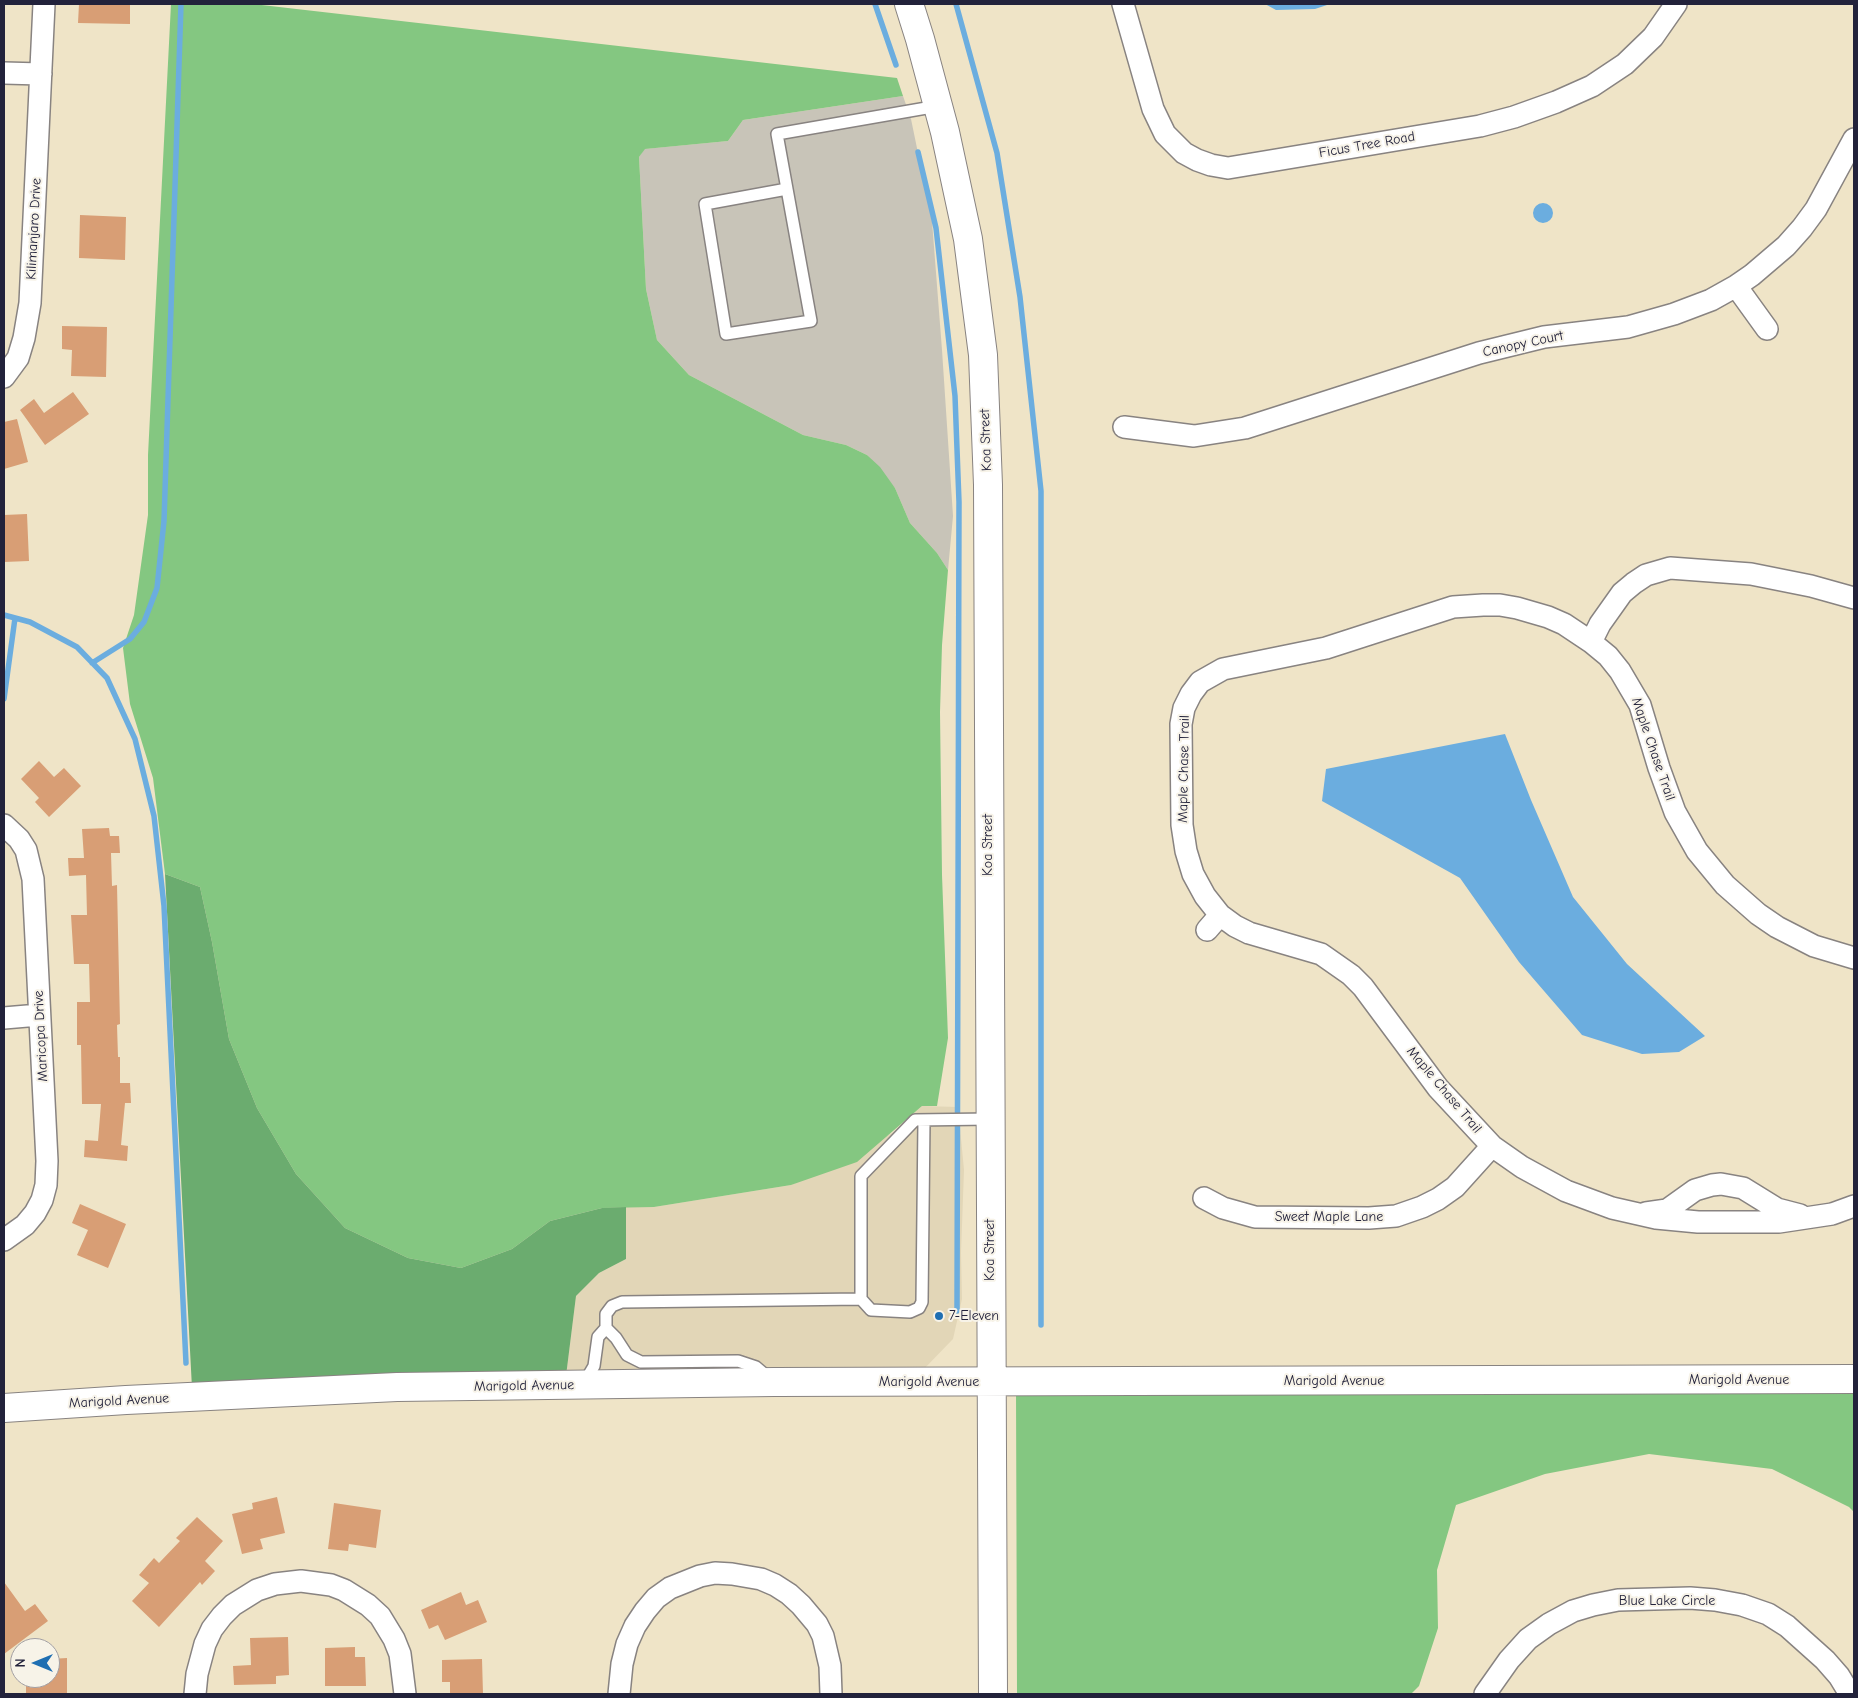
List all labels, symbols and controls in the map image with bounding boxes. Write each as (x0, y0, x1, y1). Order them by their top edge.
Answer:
street label: Ficus Tree Road (1318, 128, 1416, 162)
street label: Kilimanjaro Drive (23, 178, 45, 280)
street label: Canopy Court (1481, 327, 1565, 361)
street label: Koa Street (977, 409, 995, 471)
street label: Maple Chase Trail (1627, 695, 1679, 803)
street label: Maple Chase Trail (1175, 715, 1193, 823)
street label: Koa Street (980, 814, 996, 876)
street label: Maricopa Drive (30, 990, 52, 1082)
street label: Maple Chase Trail (1403, 1043, 1485, 1137)
street label: Sweet Maple Lane (1275, 1209, 1383, 1225)
street label: Koa Street (982, 1219, 998, 1281)
place label: 7-Eleven (949, 1308, 999, 1324)
marker: 7-Eleven (933, 1310, 945, 1322)
street label: Marigold Avenue (1689, 1372, 1789, 1388)
street label: Marigold Avenue (1284, 1373, 1384, 1389)
street label: Marigold Avenue (879, 1374, 979, 1390)
street label: Marigold Avenue (474, 1377, 574, 1395)
street label: Marigold Avenue (68, 1390, 170, 1412)
street label: Blue Lake Circle (1619, 1593, 1715, 1609)
north arrow (10, 1638, 60, 1688)
text: N (12, 1658, 29, 1668)

